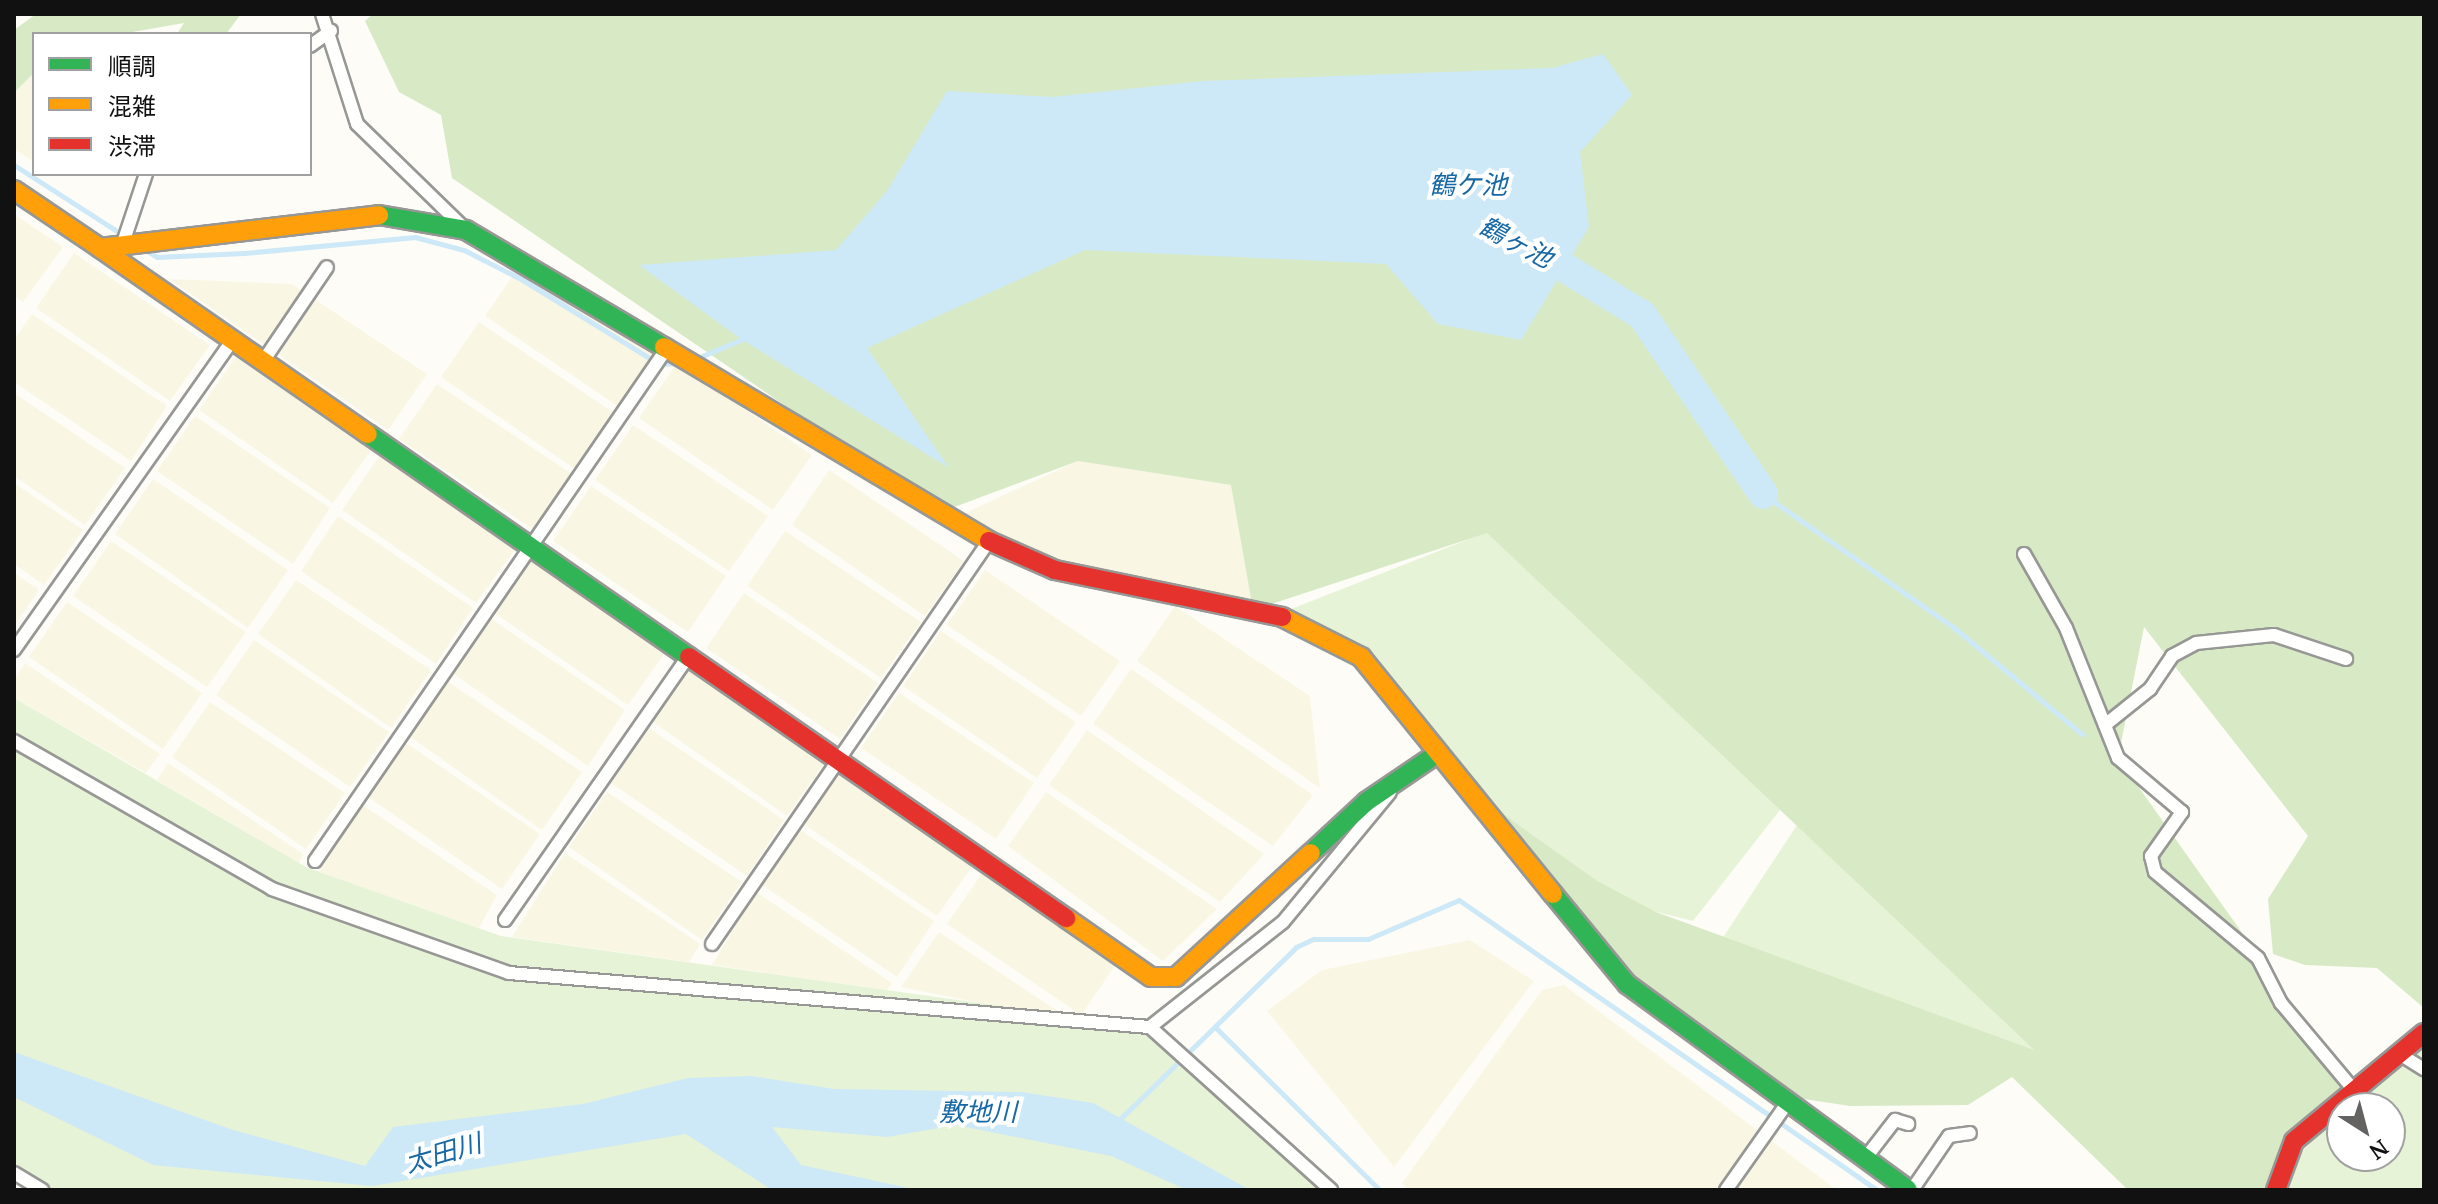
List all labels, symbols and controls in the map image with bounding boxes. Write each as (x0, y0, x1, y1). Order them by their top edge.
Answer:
legend (32, 32, 312, 176)
text: 順調 (108, 50, 156, 82)
text: 混雑 (108, 90, 156, 122)
text: 渋滞 (108, 130, 156, 162)
water label: 鶴ケ池 (1429, 169, 1507, 201)
water label: 鶴ヶ池 (1474, 210, 1558, 274)
north arrow (2326, 1092, 2406, 1172)
water label: 敷地川 (939, 1096, 1017, 1128)
water label: 太田川 (401, 1127, 485, 1179)
text: N (2364, 1134, 2394, 1167)

